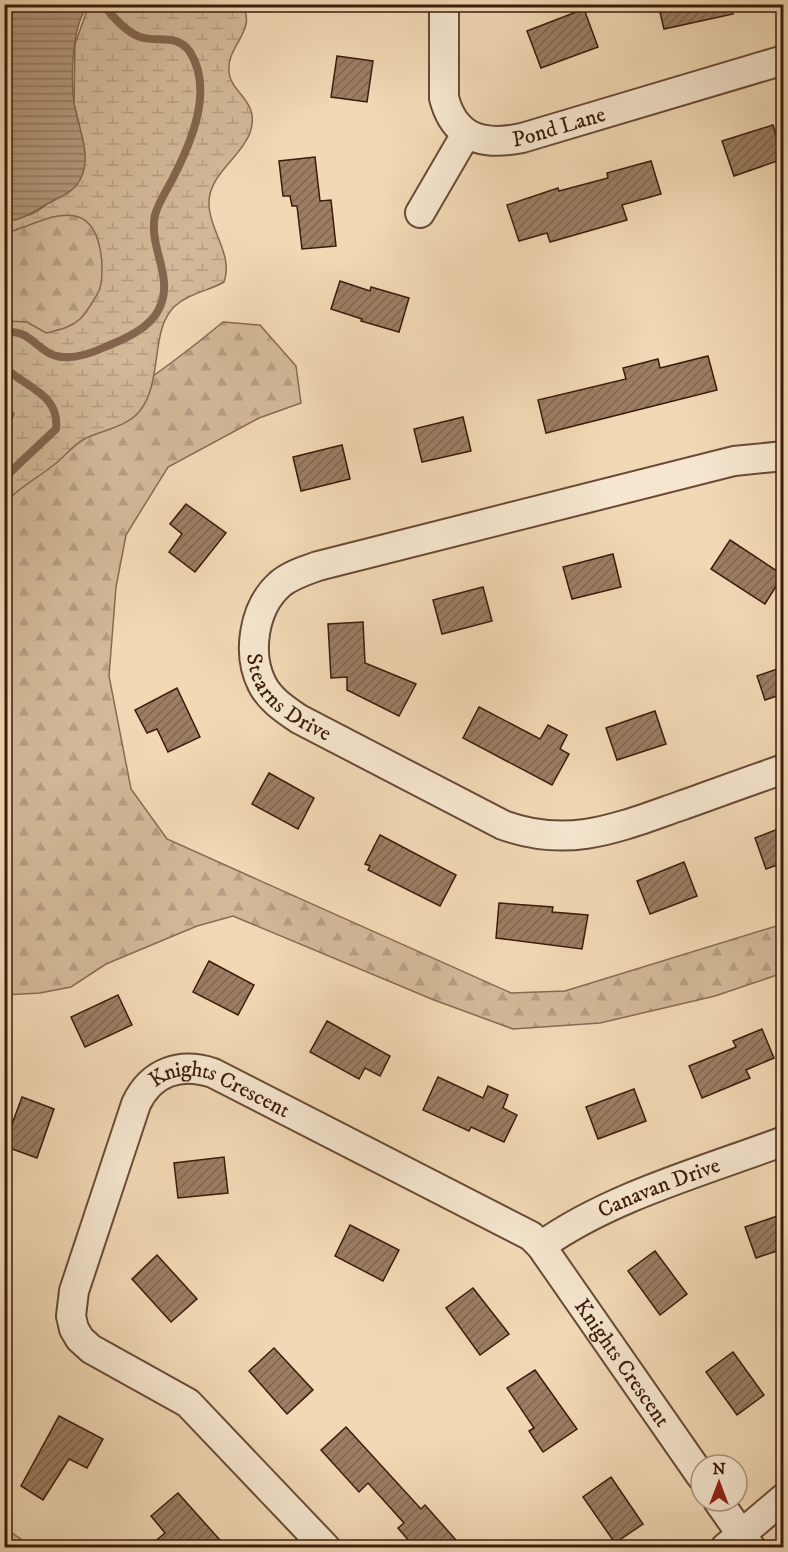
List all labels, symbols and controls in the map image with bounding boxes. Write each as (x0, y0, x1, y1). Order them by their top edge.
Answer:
street label: Pond Lane (510, 100, 609, 153)
street label: Stearns Drive (241, 652, 336, 747)
street label: Knights Crescent (144, 1055, 295, 1124)
street label: Canavan Drive (593, 1151, 723, 1224)
street label: Knights Crescent (568, 1293, 676, 1432)
north arrow (689, 1453, 749, 1513)
text: N (712, 1459, 726, 1479)

